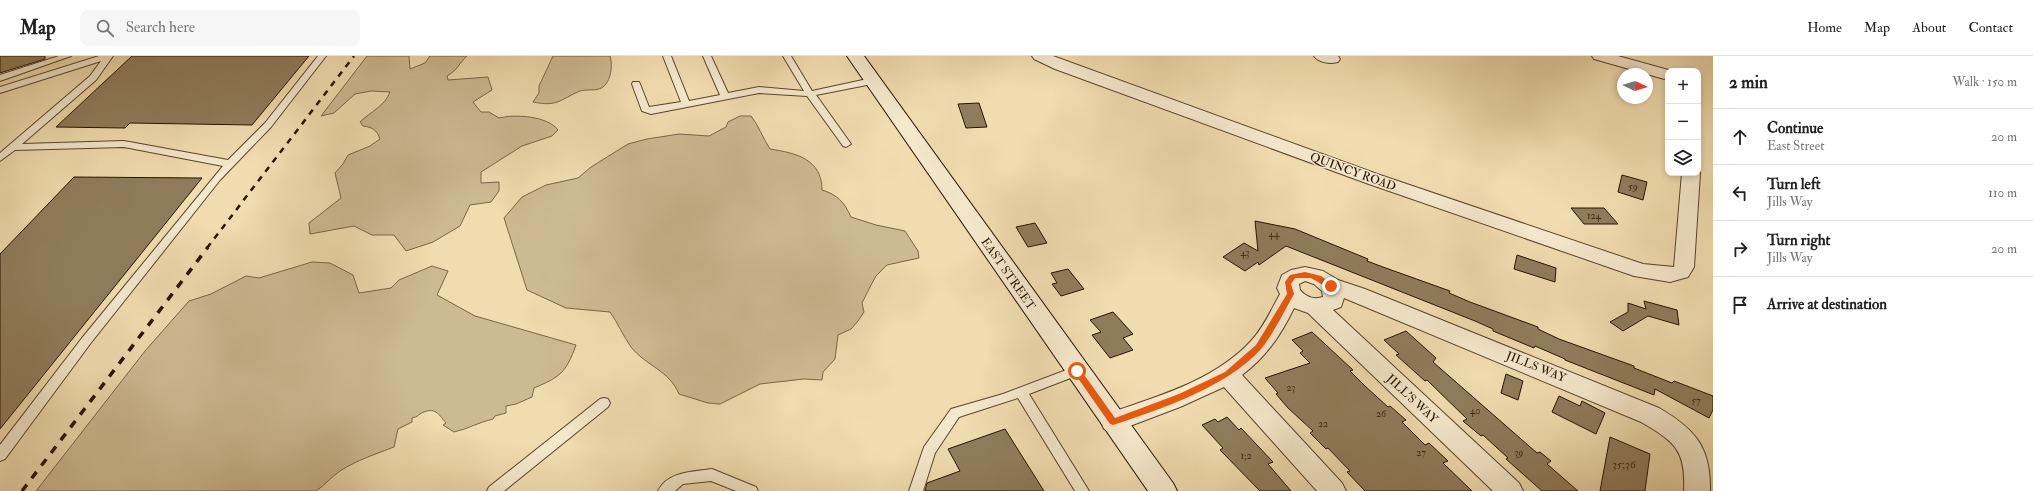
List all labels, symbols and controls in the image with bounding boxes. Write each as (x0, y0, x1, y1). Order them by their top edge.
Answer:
search box (80, 10, 360, 46)
text: Map (20, 16, 56, 40)
icon: search (94, 17, 116, 39)
text: Search here (126, 18, 195, 37)
text: Home (1807, 19, 1842, 36)
text: Map (1864, 19, 1890, 36)
text: About (1912, 19, 1946, 36)
text: Contact (1968, 19, 2013, 36)
north arrow (1617, 68, 1653, 104)
map controls (1665, 68, 1701, 176)
button: + (1665, 68, 1701, 104)
text: 2 min (1729, 72, 1768, 93)
text: Walk · 150 m (1952, 74, 2017, 90)
button: − (1665, 104, 1701, 140)
text: Continue (1767, 119, 1823, 138)
icon: ahead (1729, 126, 1751, 148)
text: 20 m (1991, 129, 2017, 145)
text: East Street (1767, 138, 1824, 154)
button: layers (1665, 140, 1701, 176)
street label: QUINCY ROAD (1308, 149, 1398, 195)
text: Turn left (1767, 175, 1821, 194)
house number: 59 (1628, 181, 1638, 193)
icon: left (1729, 182, 1751, 204)
text: 110 m (1988, 185, 2017, 201)
text: Jills Way (1767, 194, 1813, 210)
house number: 124 (1587, 210, 1602, 222)
house number: 44 (1269, 228, 1280, 240)
text: Turn right (1767, 231, 1830, 250)
street label: EAST STREET (978, 235, 1038, 313)
icon: right (1729, 238, 1751, 260)
text: 20 m (1991, 241, 2017, 257)
house number: 43 (1240, 247, 1250, 259)
text: Jills Way (1767, 250, 1813, 266)
route end (1322, 277, 1340, 295)
icon: arrive (1729, 294, 1751, 316)
text: Arrive at destination (1767, 295, 1887, 314)
street label: JILLS WAY (1503, 348, 1569, 386)
route start (1068, 362, 1086, 380)
street label: JILL'S WAY (1382, 371, 1442, 427)
house number: 23 (1287, 382, 1296, 394)
house number: 57 (1692, 395, 1701, 407)
house number: 40 (1470, 405, 1480, 417)
house number: 26 (1376, 408, 1387, 420)
house number: 22 (1318, 418, 1328, 430)
house number: 27 (1416, 447, 1426, 459)
house number: 39 (1515, 447, 1523, 459)
house number: 1;2 (1240, 450, 1252, 462)
house number: 35;36 (1612, 457, 1637, 472)

